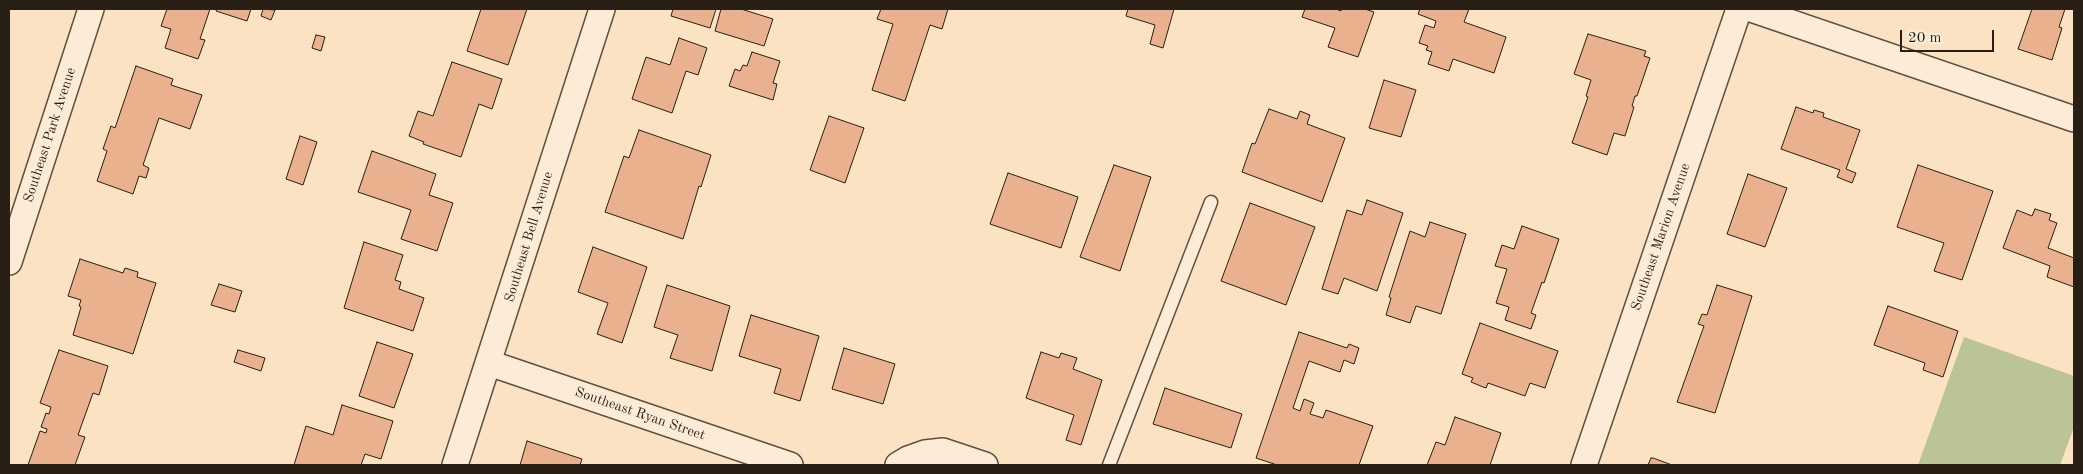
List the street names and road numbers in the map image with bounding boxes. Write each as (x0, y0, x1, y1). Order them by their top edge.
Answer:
street label: Southeast Park Avenue (20, 65, 80, 205)
street label: Southeast Marion Avenue (1628, 161, 1694, 313)
street label: Southeast Bell Avenue (501, 170, 557, 304)
street label: Southeast Ryan Street (573, 384, 707, 444)

